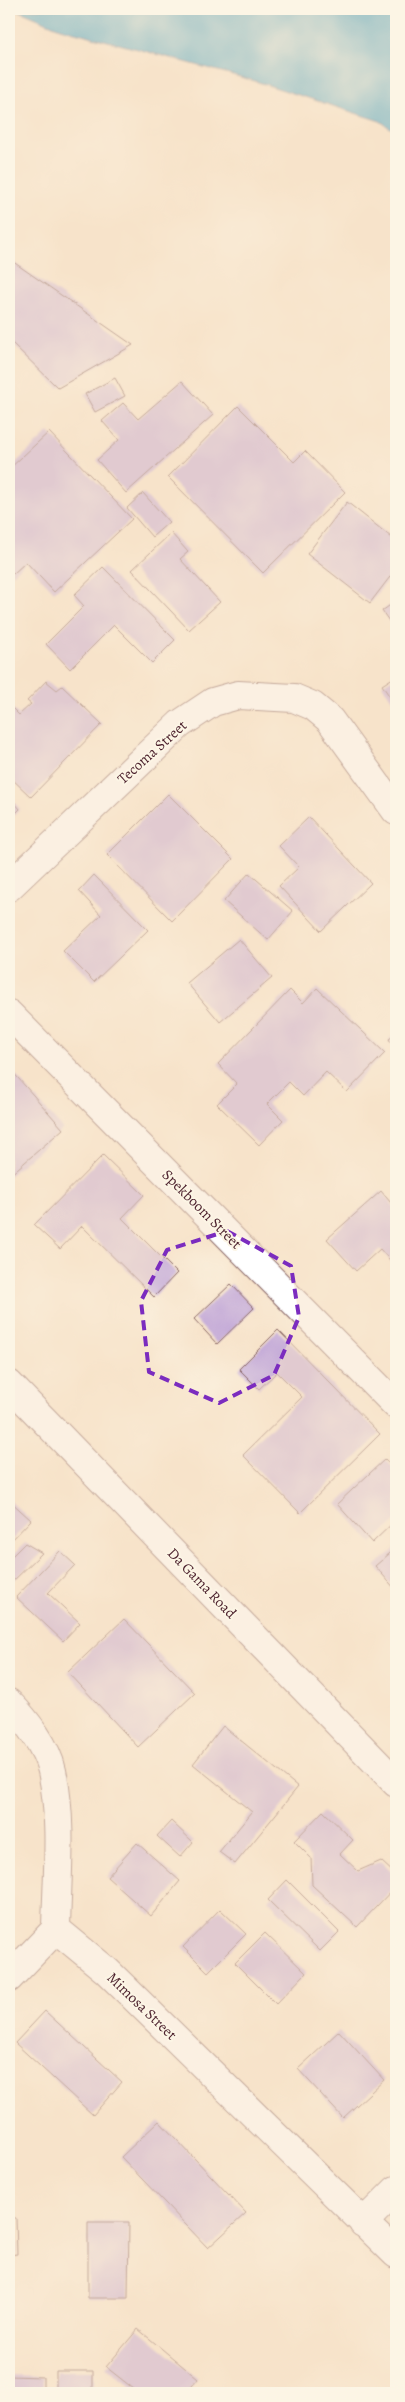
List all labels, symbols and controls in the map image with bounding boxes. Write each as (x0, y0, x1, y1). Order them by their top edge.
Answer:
street label: Tecoma Street (113, 715, 191, 789)
street label: Spekboom Street (158, 1165, 246, 1253)
street label: Da Gama Road (163, 1543, 241, 1623)
street label: Mimosa Street (103, 1968, 181, 2044)

